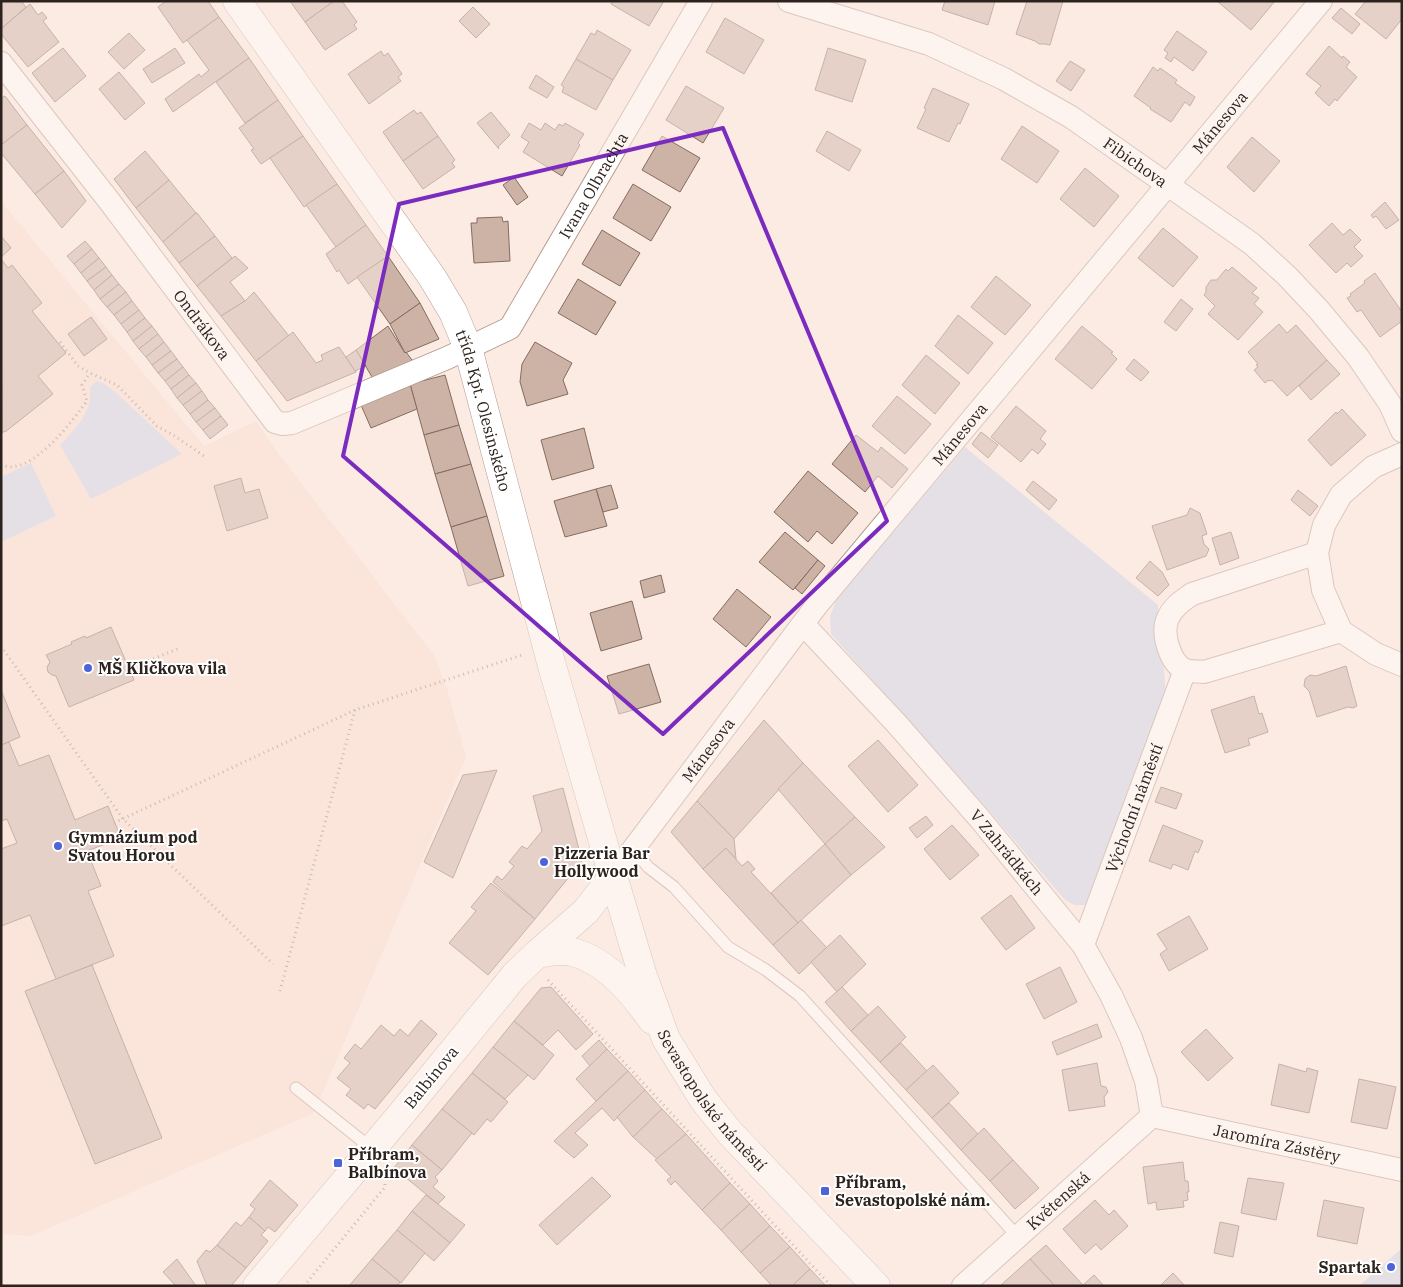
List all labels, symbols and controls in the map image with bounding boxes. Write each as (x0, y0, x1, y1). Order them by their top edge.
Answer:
street label: Mánesova (1188, 87, 1252, 158)
street label: Ivana Olbrachta (554, 128, 632, 242)
street label: Fibichova (1100, 133, 1172, 192)
street label: Ondrákova (169, 286, 235, 364)
street label: třída Kpt. Olesinského (451, 326, 515, 494)
street label: Mánesova (928, 398, 992, 469)
place label: MŠ Kličkova vila (98, 657, 227, 678)
marker: MŠ Kličkova vila (82, 662, 94, 674)
street label: Mánesova (677, 713, 739, 786)
street label: Východní náměstí (1101, 741, 1167, 875)
street label: V Zahrádkách (966, 805, 1048, 899)
place label: Gymnázium pod Svatou Horou (68, 827, 198, 865)
marker: Gymnázium pod Svatou Horou (52, 840, 64, 852)
place label: Pizzeria Bar Hollywood (554, 843, 650, 881)
marker: Pizzeria Bar Hollywood (538, 856, 550, 868)
street label: Sevastopolské náměstí (653, 1027, 771, 1175)
street label: Balbínova (400, 1041, 463, 1112)
street label: Jaromíra Zástěry (1212, 1120, 1343, 1167)
place label: Příbram, Balbínova (348, 1144, 427, 1182)
marker: Příbram, Balbínova (332, 1157, 344, 1169)
street label: Květenská (1022, 1167, 1094, 1234)
place label: Příbram, Sevastopolské nám. (835, 1172, 990, 1210)
marker: Příbram, Sevastopolské nám. (819, 1185, 831, 1197)
place label: Spartak (1318, 1257, 1381, 1277)
marker: Spartak (1385, 1261, 1397, 1273)

